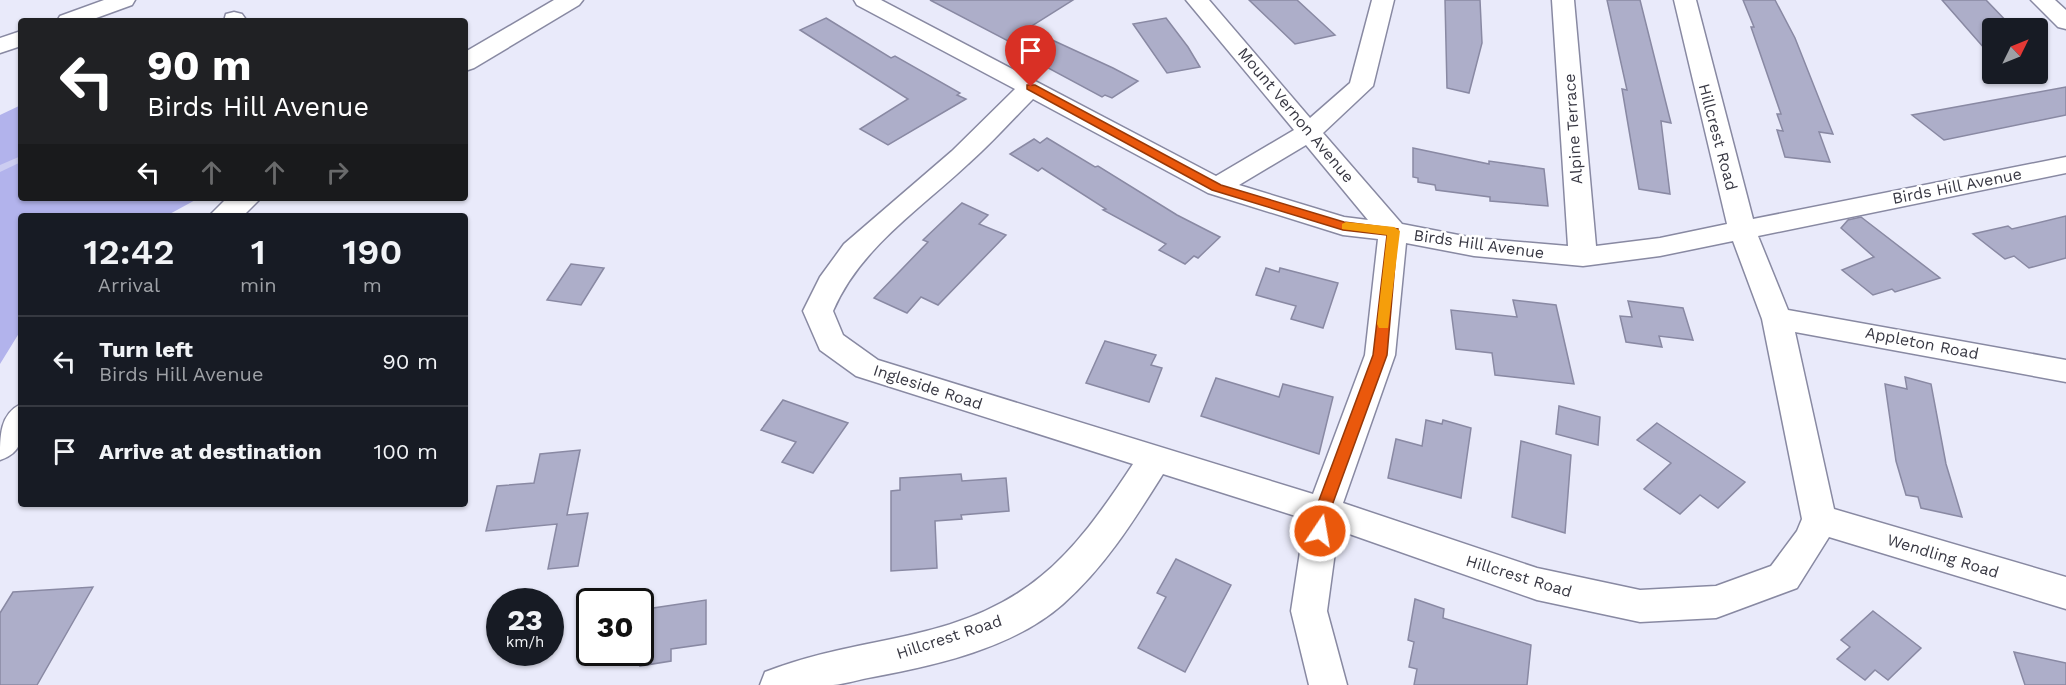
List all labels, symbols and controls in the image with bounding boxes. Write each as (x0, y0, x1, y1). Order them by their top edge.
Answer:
north arrow (1982, 18, 2048, 84)
map controls (1982, 18, 2048, 84)
pin (1005, 25, 1056, 87)
icon: arrive (1014, 34, 1047, 67)
text: 90 m (147, 41, 251, 90)
icon: left (48, 42, 126, 120)
street label: Mount Vernon Avenue (1234, 44, 1358, 186)
street label: Alpine Terrace (1560, 73, 1586, 185)
street label: Hillcrest Road (1695, 81, 1741, 193)
text: Birds Hill Avenue (147, 91, 369, 123)
icon: left (132, 156, 165, 189)
icon: ahead (195, 156, 228, 189)
icon: ahead (258, 156, 291, 189)
icon: right (321, 156, 354, 189)
street label: Birds Hill Avenue (1891, 164, 2023, 208)
street label: Birds Hill Avenue (1413, 225, 1545, 263)
text: 12:42 (84, 231, 174, 273)
text: 1 (251, 231, 266, 273)
text: 190 (342, 231, 402, 273)
text: Arrival (98, 273, 160, 297)
text: min (240, 273, 277, 297)
text: m (363, 273, 382, 297)
street label: Appleton Road (1864, 323, 1980, 363)
text: Turn left (99, 337, 193, 362)
icon: left (48, 345, 81, 378)
text: 90 m (382, 349, 438, 374)
street label: Ingleside Road (871, 360, 985, 414)
text: Birds Hill Avenue (99, 362, 263, 386)
icon: arrive (48, 435, 81, 468)
text: Arrive at destination (99, 439, 322, 464)
text: 100 m (374, 439, 438, 464)
position arrow (1288, 499, 1352, 563)
street label: Wendling Road (1885, 530, 2001, 582)
street label: Hillcrest Road (1464, 551, 1574, 601)
speed limit sign: 30 (576, 588, 654, 666)
text: 23 (507, 602, 543, 637)
street label: Hillcrest Road (894, 611, 1004, 663)
text: km/h (506, 633, 544, 651)

